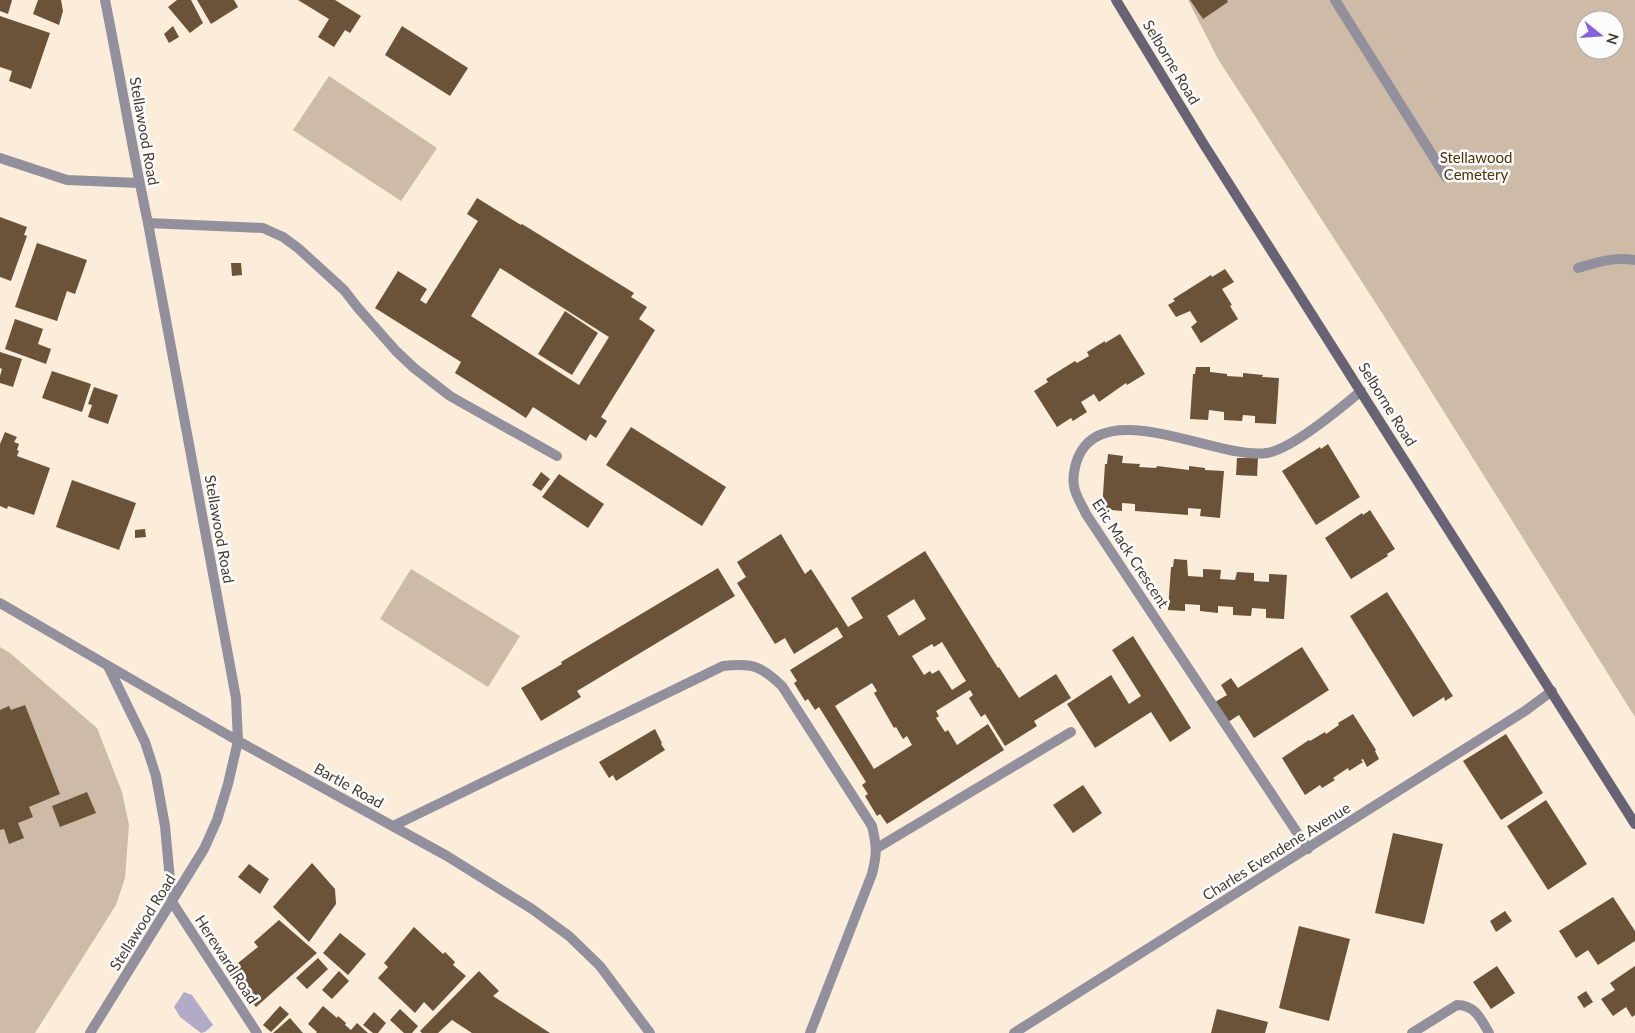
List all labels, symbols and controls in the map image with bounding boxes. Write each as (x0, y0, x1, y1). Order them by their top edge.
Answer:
north arrow (1575, 10, 1625, 60)
street label: Selborne Road (1140, 17, 1204, 107)
text: N (1603, 31, 1623, 47)
street label: Stellawood Road (127, 75, 163, 187)
park label: Stellawood Cemetery (1440, 148, 1512, 183)
street label: Selborne Road (1355, 359, 1421, 449)
street label: Stellawood Road (202, 473, 238, 585)
street label: Eric Mack Crescent (1089, 495, 1173, 611)
street label: Bartle Road (311, 759, 387, 811)
street label: Charles Evendene Avenue (1199, 798, 1353, 904)
street label: Stellawood Road (105, 871, 179, 973)
street label: Hereward Road (192, 911, 262, 1007)

